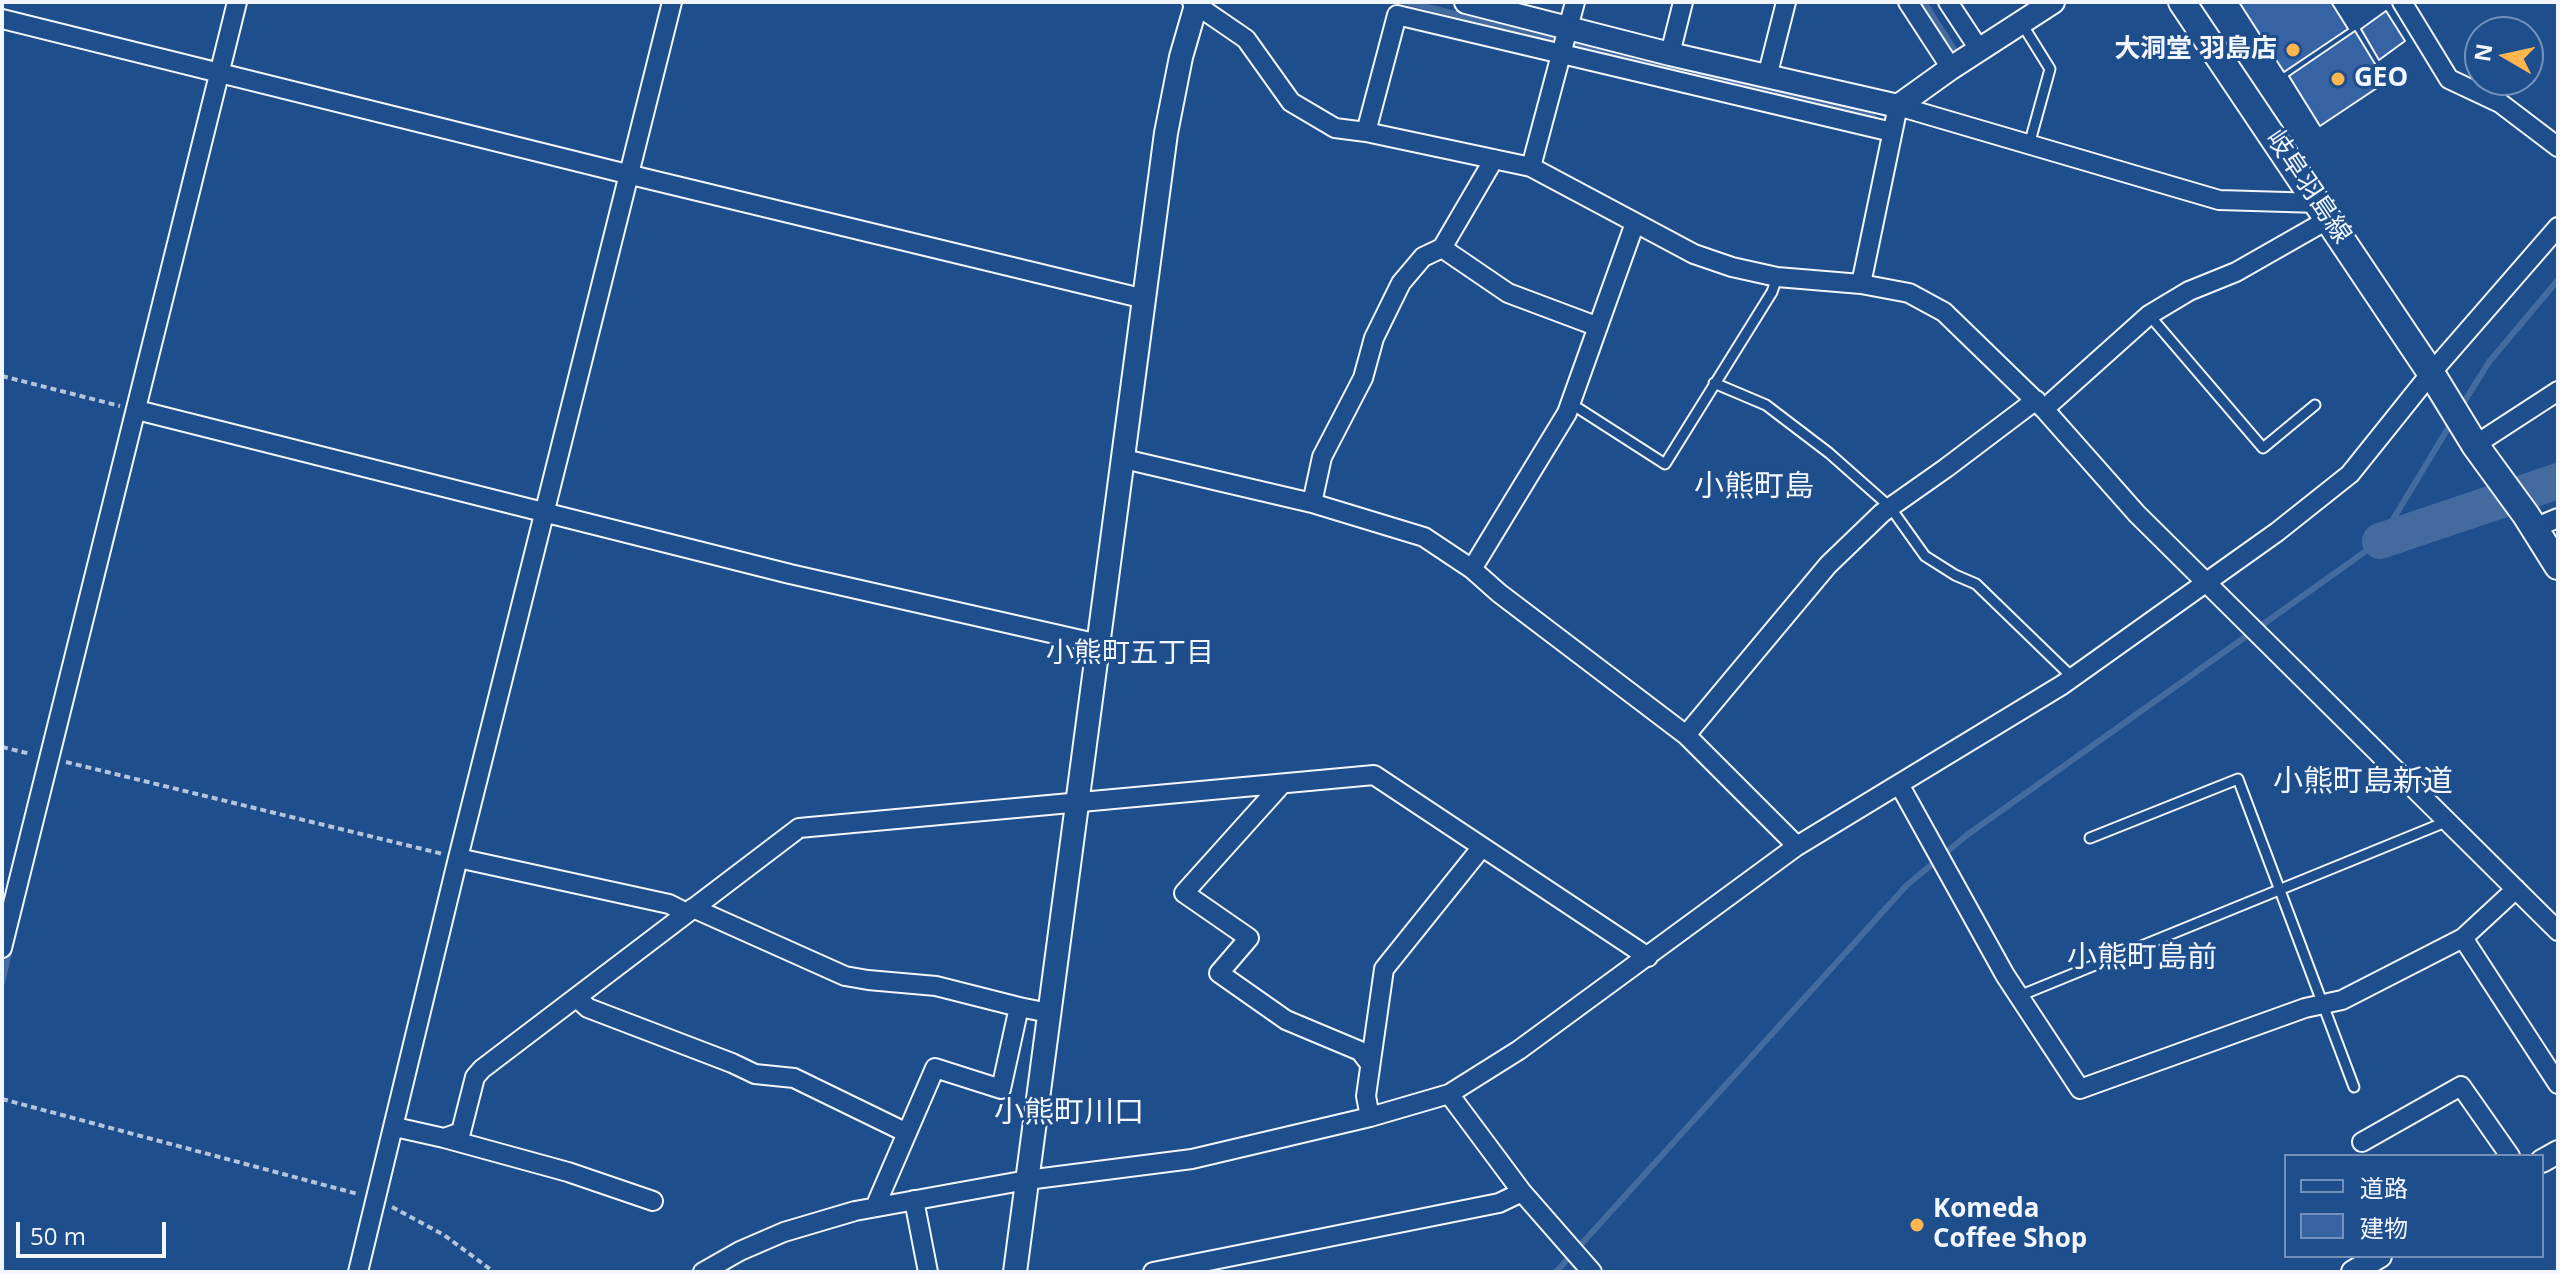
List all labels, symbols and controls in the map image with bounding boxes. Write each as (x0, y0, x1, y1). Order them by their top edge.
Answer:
north arrow (2464, 16, 2544, 96)
place label: 大洞堂 羽島店 (2114, 34, 2277, 66)
marker: 大洞堂 羽島店 (2284, 41, 2302, 59)
text: N (2466, 41, 2498, 64)
place label: GEO (2354, 63, 2408, 95)
marker: GEO (2329, 70, 2347, 88)
street label: 岐阜羽島線 (2259, 124, 2357, 250)
district label: 小熊町島 (1694, 469, 1814, 505)
district label: 小熊町五丁目 (1046, 637, 1214, 671)
district label: 小熊町島新道 (2273, 764, 2453, 800)
district label: 小熊町島前 (2067, 940, 2217, 976)
district label: 小熊町川口 (994, 1095, 1144, 1131)
legend (2284, 1154, 2544, 1258)
text: 道路 (2360, 1171, 2408, 1204)
place label: Komeda Coffee Shop (1933, 1194, 2087, 1256)
scale bar (20, 1206, 170, 1256)
text: 建物 (2360, 1211, 2408, 1244)
marker: Komeda Coffee Shop (1908, 1216, 1926, 1234)
text: 50 m (30, 1219, 86, 1252)

